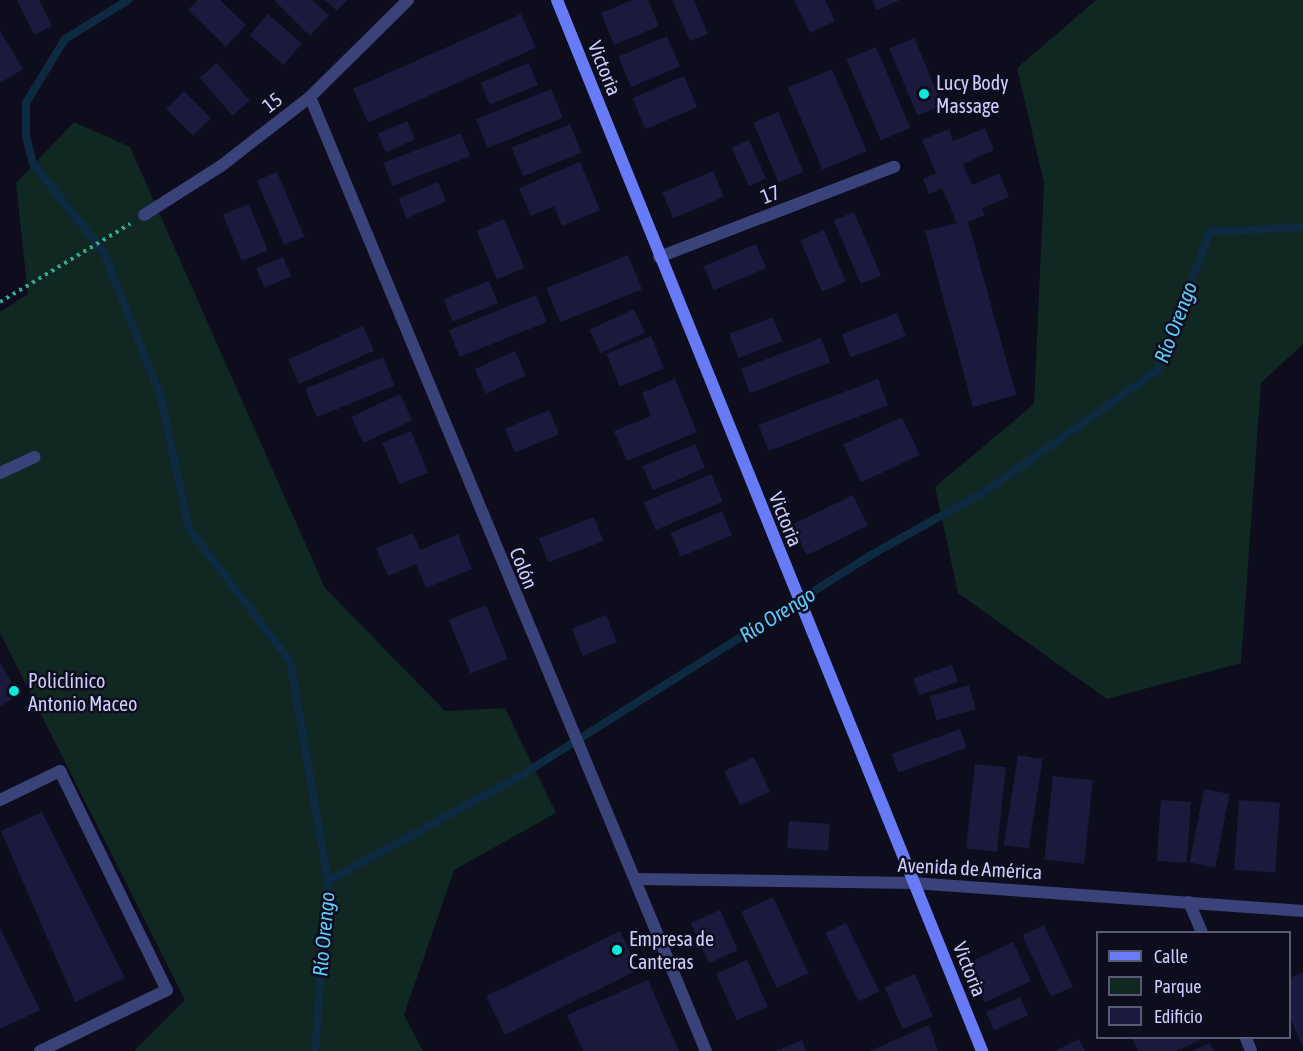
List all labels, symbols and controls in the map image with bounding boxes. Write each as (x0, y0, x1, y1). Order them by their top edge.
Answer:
street label: Victoria (583, 37, 627, 99)
place label: Lucy Body Massage (936, 70, 1008, 117)
street label: 15 (257, 87, 287, 117)
marker: Lucy Body Massage (917, 87, 931, 101)
street label: 17 (757, 179, 783, 209)
water label: Río Orengo (1148, 278, 1202, 366)
street label: Victoria (764, 488, 808, 550)
street label: Colón (505, 544, 543, 592)
water label: Río Orengo (734, 581, 820, 647)
place label: Policlínico Antonio Maceo (28, 668, 137, 715)
marker: Policlínico Antonio Maceo (5, 682, 23, 700)
street label: Avenida de América (897, 852, 1043, 884)
water label: Río Orengo (307, 891, 339, 977)
place label: Empresa de Canteras (629, 927, 714, 974)
legend (1096, 931, 1291, 1039)
street label: Victoria (948, 938, 992, 1000)
marker: Empresa de Canteras (610, 943, 624, 957)
text: Calle (1154, 946, 1188, 967)
text: Parque (1154, 976, 1202, 997)
text: Edificio (1154, 1006, 1203, 1027)

